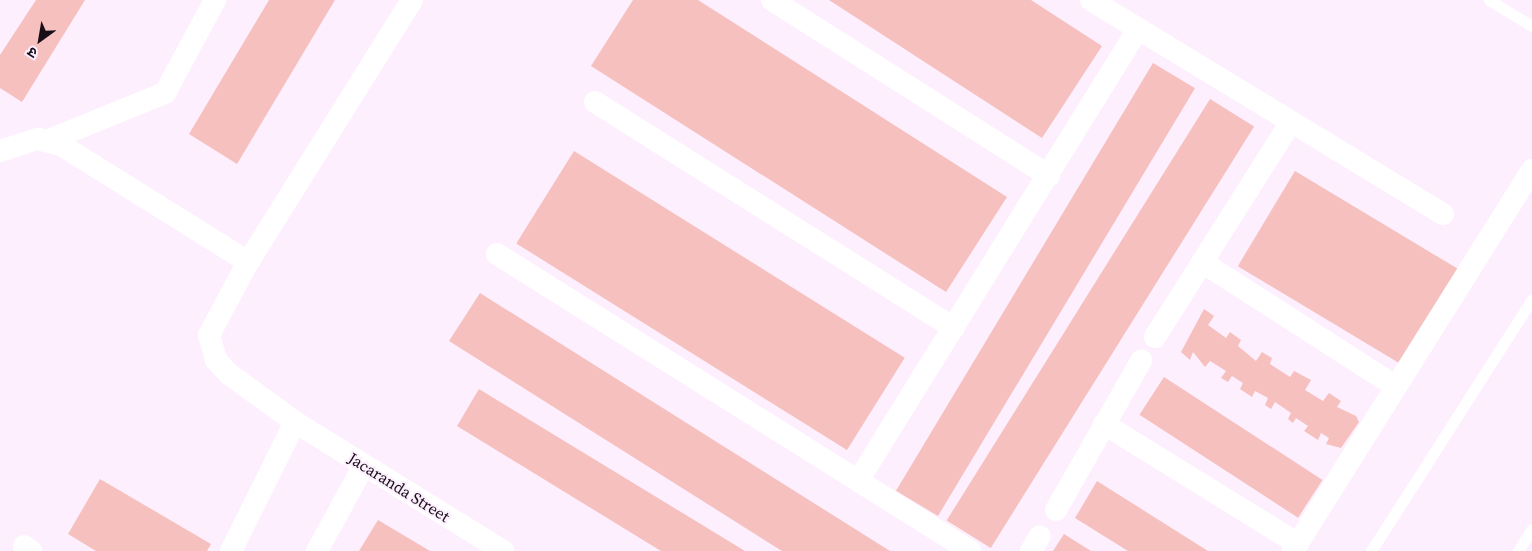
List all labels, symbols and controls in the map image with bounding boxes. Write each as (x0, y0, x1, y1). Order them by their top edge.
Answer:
north arrow (15, 15, 65, 65)
text: उ (23, 42, 41, 63)
street label: Jacaranda Street (345, 448, 453, 526)

